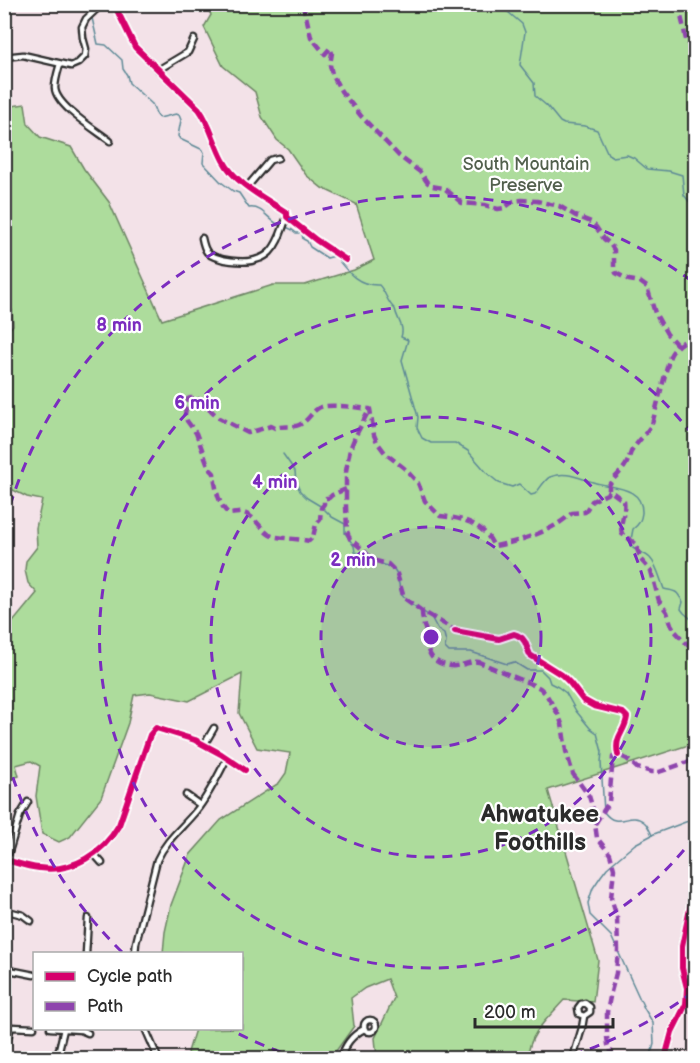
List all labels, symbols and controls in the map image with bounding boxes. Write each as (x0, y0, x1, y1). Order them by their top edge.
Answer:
park label: South Mountain Preserve (463, 154, 589, 196)
text: 8 min (96, 315, 142, 336)
text: 6 min (174, 393, 220, 414)
text: 4 min (252, 472, 298, 493)
text: 2 min (330, 550, 376, 571)
centre of rings (421, 627, 441, 647)
district label: Ahwatukee Foothills (480, 800, 599, 857)
legend (33, 952, 243, 1030)
text: Cycle path (87, 966, 173, 987)
scale bar (475, 991, 613, 1029)
text: Path (87, 996, 123, 1017)
text: 200 m (484, 1002, 536, 1023)

